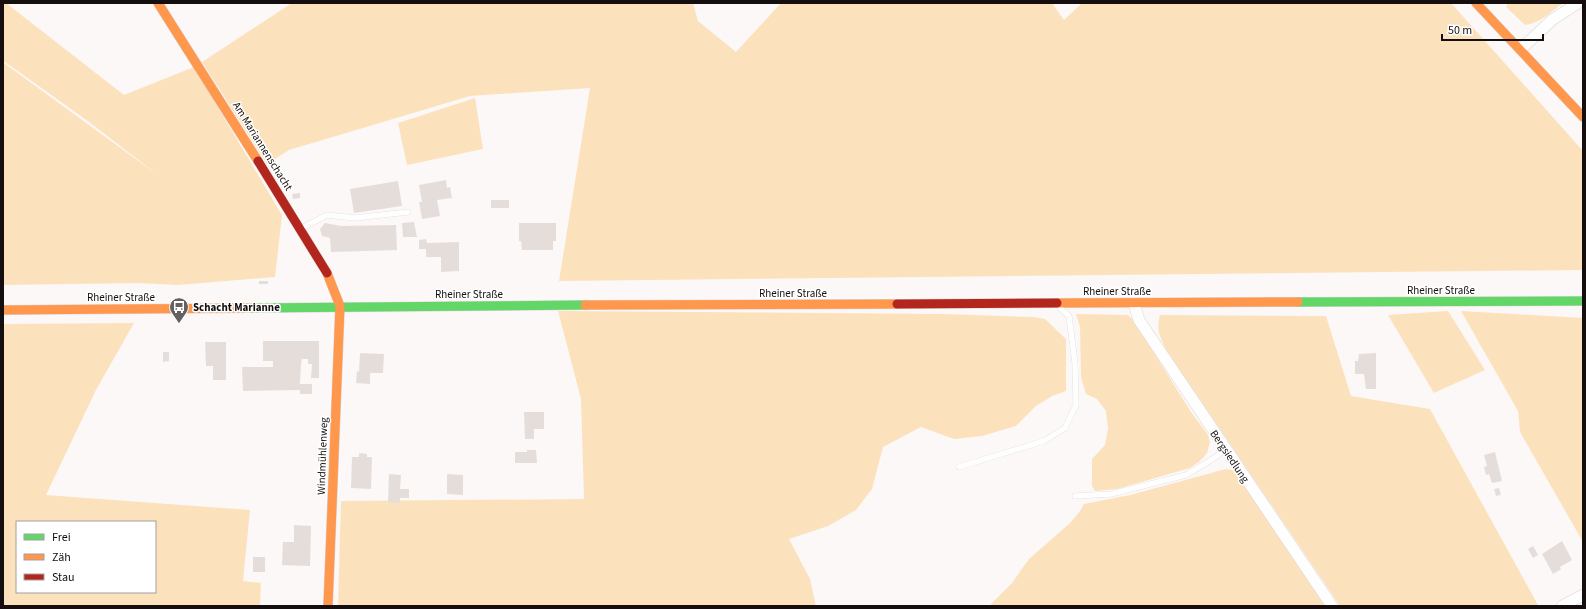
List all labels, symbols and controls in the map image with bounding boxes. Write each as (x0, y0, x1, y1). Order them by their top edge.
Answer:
scale bar (1442, 16, 1543, 42)
text: 50 m (1448, 22, 1472, 39)
street label: Am Mariannenschacht (229, 99, 296, 194)
street label: Rheiner Straße (1407, 283, 1476, 298)
street label: Rheiner Straße (1083, 284, 1152, 299)
street label: Rheiner Straße (759, 286, 828, 301)
street label: Rheiner Straße (435, 287, 504, 302)
street label: Rheiner Straße (87, 290, 156, 305)
bus stop icon: Schacht Marianne (168, 296, 190, 324)
place label: Schacht Marianne (193, 300, 280, 315)
street label: Windmühlenweg (314, 417, 331, 495)
street label: Bergsiedlung (1206, 427, 1253, 486)
legend (16, 521, 156, 593)
text: Frei (52, 529, 71, 546)
text: Zäh (52, 549, 71, 566)
text: Stau (52, 569, 75, 586)

